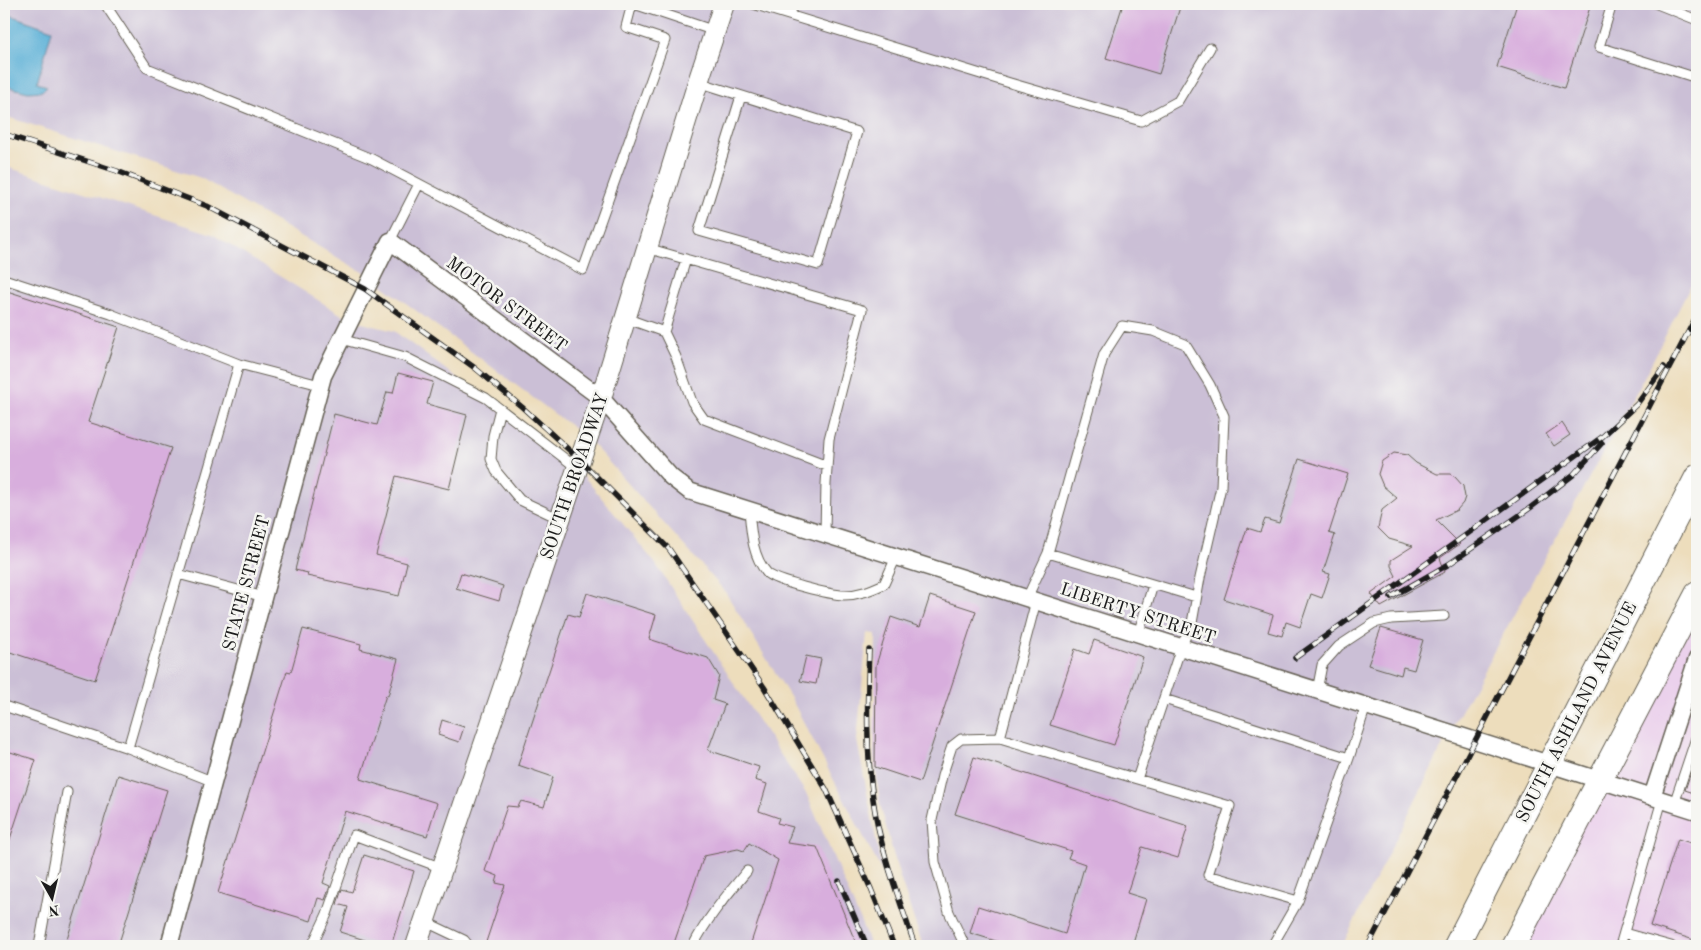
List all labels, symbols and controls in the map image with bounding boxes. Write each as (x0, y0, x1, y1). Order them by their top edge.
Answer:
street label: MOTOR STREET (443, 254, 570, 356)
street label: SOUTH BROADWAY (538, 391, 612, 562)
street label: STATE STREET (220, 513, 274, 653)
street label: LIBERTY STREET (1058, 580, 1218, 648)
street label: SOUTH ASHLAND AVENUE (1513, 599, 1640, 826)
north arrow (28, 872, 78, 922)
text: N (47, 902, 60, 918)

